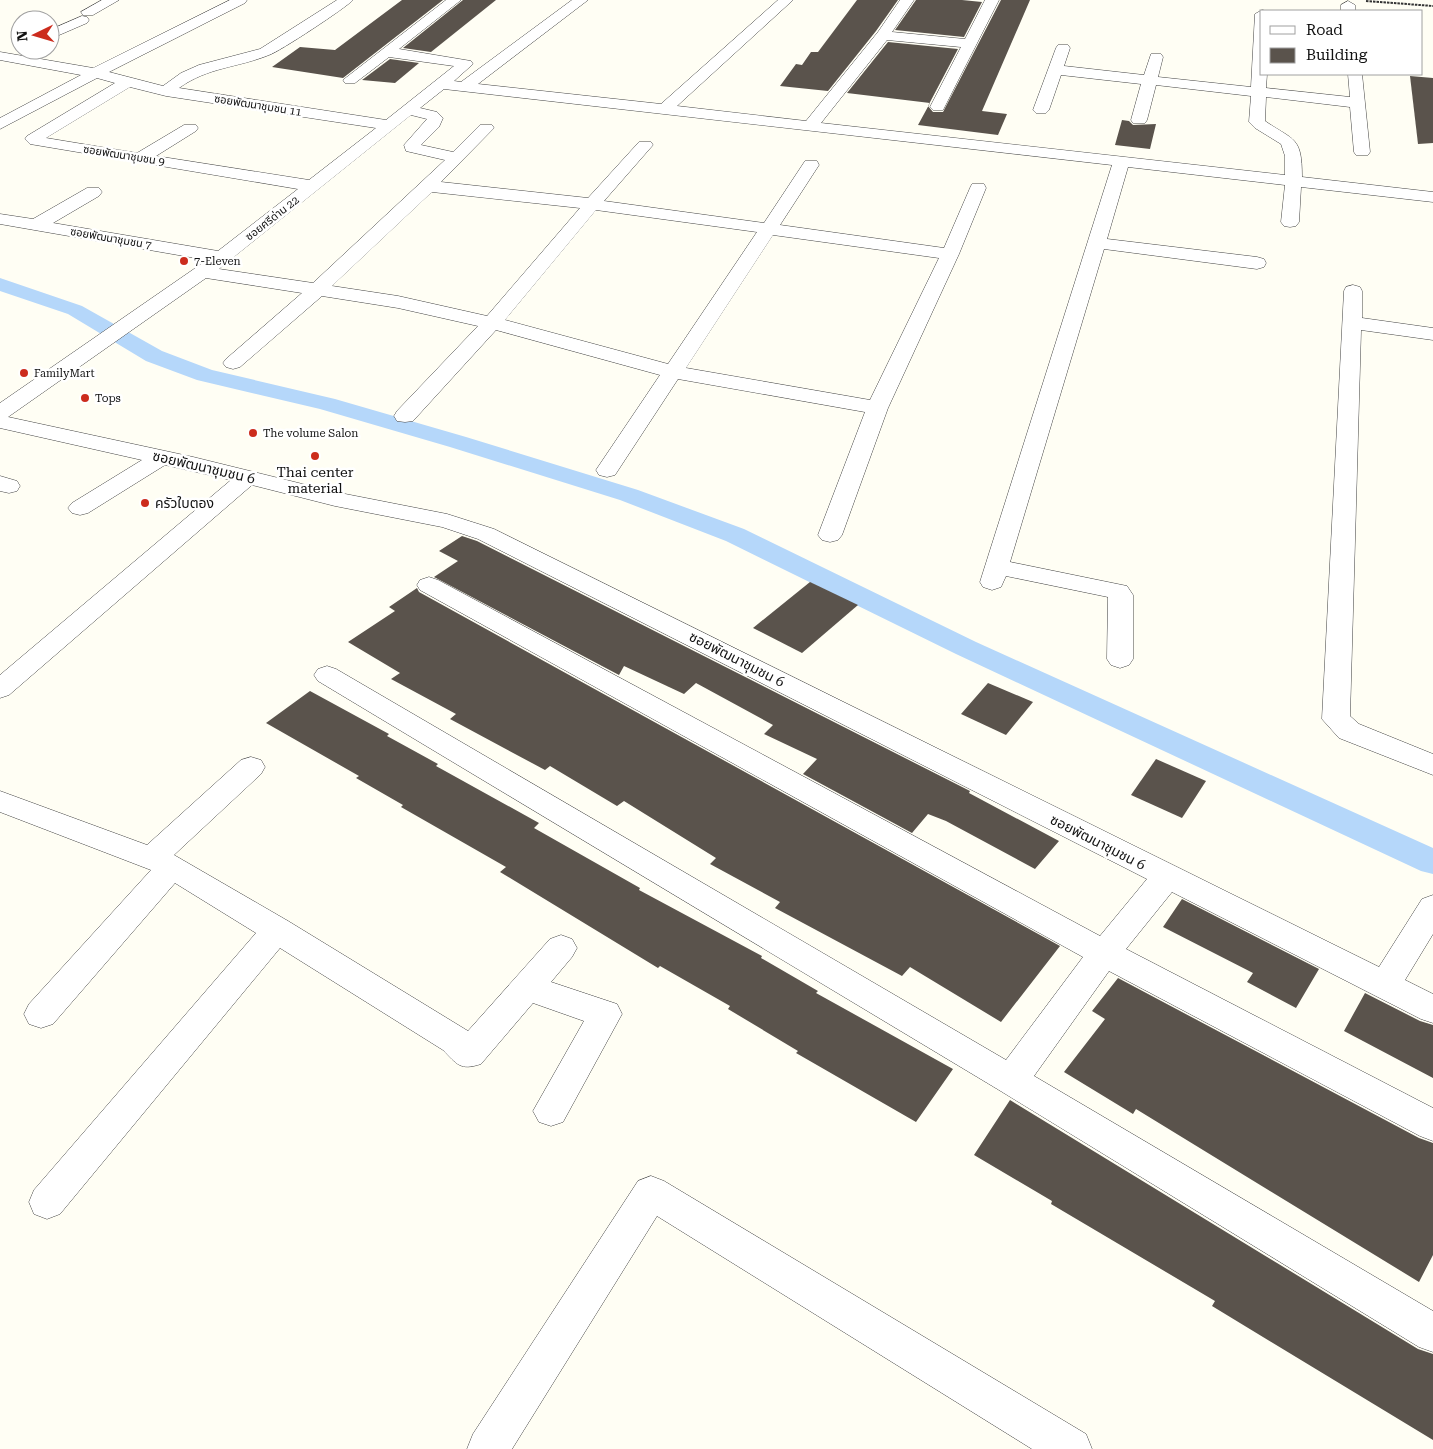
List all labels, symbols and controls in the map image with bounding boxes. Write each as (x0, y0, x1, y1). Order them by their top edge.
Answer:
north arrow (10, 10, 60, 60)
legend (1260, 10, 1423, 75)
text: Road (1306, 21, 1343, 39)
text: N (14, 30, 30, 42)
text: Building (1306, 46, 1368, 64)
street label: ซอยพัฒนาชุมชน 11 (213, 92, 303, 119)
street label: ซอยพัฒนาชุมชน 9 (82, 143, 166, 168)
street label: ซอยศรีด่าน 22 (243, 193, 302, 243)
street label: ซอยพัฒนาชุมชน 7 (69, 225, 153, 252)
marker: 7-Eleven (178, 255, 190, 267)
place label: 7-Eleven (194, 255, 241, 268)
marker: FamilyMart (18, 367, 30, 379)
place label: FamilyMart (34, 367, 95, 380)
marker: Tops (79, 392, 91, 404)
place label: Tops (95, 392, 121, 405)
marker: The volume Salon (247, 427, 259, 439)
place label: The volume Salon (263, 427, 358, 440)
street label: ซอยพัฒนาชุมชน 6 (151, 447, 257, 488)
marker: Thai center material (309, 450, 321, 462)
place label: Thai center material (276, 464, 354, 496)
place label: ครัวใบตอง (155, 495, 214, 511)
marker: ครัวใบตอง (139, 497, 151, 509)
street label: ซอยพัฒนาชุมชน 6 (686, 628, 787, 691)
street label: ซอยพัฒนาชุมชน 6 (1047, 811, 1148, 874)

